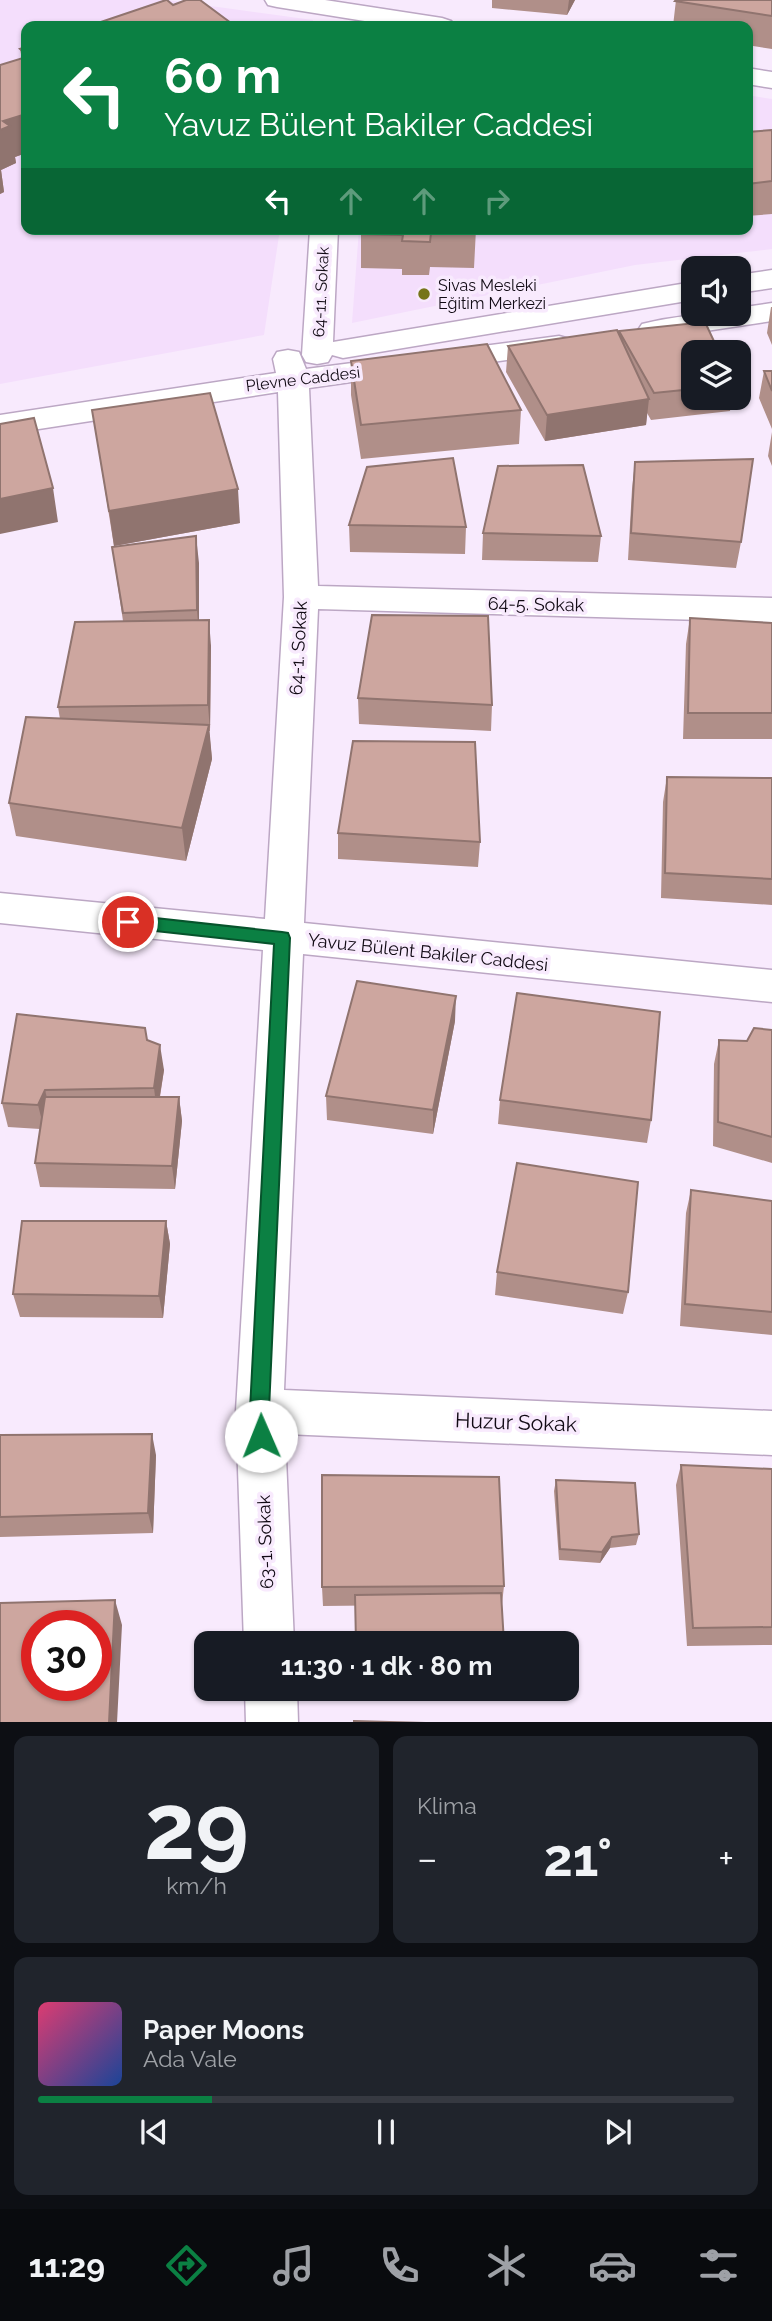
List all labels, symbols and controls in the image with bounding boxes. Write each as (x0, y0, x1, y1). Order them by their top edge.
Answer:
text: 60 m (164, 47, 281, 104)
icon: left (49, 49, 140, 140)
text: Yavuz Bülent Bakiler Caddesi (164, 106, 593, 143)
icon: left (259, 182, 297, 220)
icon: ahead (332, 182, 370, 220)
icon: ahead (405, 182, 443, 220)
icon: right (478, 182, 516, 220)
street label: 64-11. Sokak (309, 246, 333, 338)
map controls (681, 256, 751, 410)
button: sound (681, 256, 751, 326)
place label: Sivas Mesleki Eğitim Merkezi (438, 276, 546, 313)
marker: Sivas Mesleki Eğitim Merkezi (416, 286, 432, 302)
button: layers (681, 340, 751, 410)
street label: Plevne Caddesi (245, 363, 361, 395)
street label: 64-5. Sokak (488, 593, 585, 615)
street label: 64-1. Sokak (285, 600, 311, 696)
pin (98, 892, 158, 952)
icon: arrive (109, 903, 147, 941)
street label: Yavuz Bülent Bakiler Caddesi (307, 929, 549, 975)
position arrow (224, 1399, 298, 1473)
street label: Huzur Sokak (455, 1407, 577, 1437)
street label: 63-1. Sokak (253, 1494, 277, 1589)
speed limit sign: 30 (21, 1610, 112, 1701)
text: 11:30 · 1 dk · 80 m (281, 1651, 492, 1681)
text: 29 (144, 1773, 249, 1880)
text: Klima (417, 1792, 477, 1819)
text: 21° (544, 1827, 612, 1888)
text: − (417, 1836, 437, 1881)
text: + (718, 1836, 734, 1881)
text: km/h (166, 1872, 227, 1899)
text: Paper Moons (143, 2015, 304, 2045)
text: Ada Vale (143, 2045, 237, 2072)
icon: previous (135, 2113, 173, 2151)
icon: pause (367, 2113, 405, 2151)
icon: next (599, 2113, 637, 2151)
icon: directions (162, 2241, 211, 2290)
icon: music (269, 2241, 318, 2290)
icon: phone (375, 2241, 424, 2290)
icon: climate (482, 2241, 531, 2290)
icon: car (588, 2241, 637, 2290)
icon: filters (694, 2241, 743, 2290)
text: 11:29 (29, 2247, 105, 2284)

